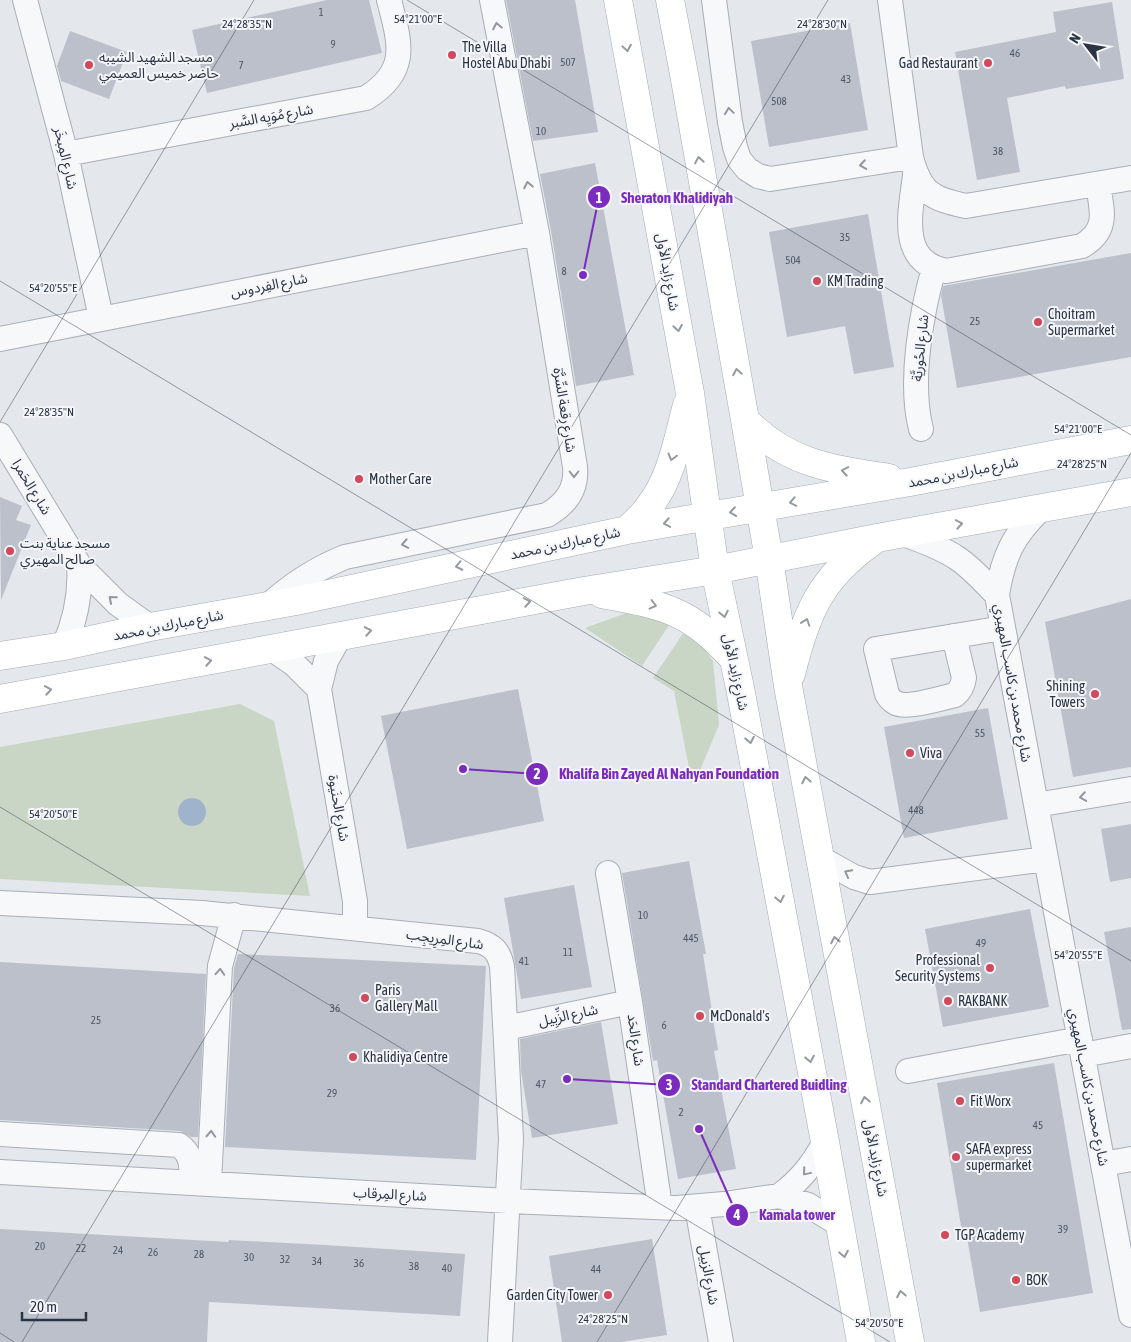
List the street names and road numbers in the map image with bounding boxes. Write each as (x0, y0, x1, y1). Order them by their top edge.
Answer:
street label: شارع مُوَيِه السَّبر (227, 101, 315, 134)
street label: شارع المِبخَر (48, 124, 81, 191)
street label: شارع زايد الأول (650, 232, 683, 313)
street label: شارع الفِردوس (229, 270, 309, 303)
street label: شارع الحُوريَّة (908, 314, 934, 383)
street label: شارع رِقعة السِّرَّة (547, 366, 580, 454)
street label: شارع مبارك بن محمد (906, 453, 1020, 494)
street label: شارع الحَمرا (7, 456, 55, 519)
street label: شارع مبارك بن محمد (508, 524, 622, 565)
street label: شارع محمد بن كاسب المهيري (988, 603, 1035, 764)
street label: شارع مبارك بن محمد (111, 606, 225, 647)
street label: شارع زايد الأول (717, 632, 752, 713)
street label: شارع الحنَيوة (322, 773, 353, 843)
street label: شارع المِرِيجِب (405, 926, 485, 955)
street label: شارع الزِّبِيل (536, 999, 600, 1032)
street label: شارع محمد بن كاسب المهيري (1063, 1007, 1112, 1168)
street label: شارع الحَد (621, 1013, 648, 1068)
street label: شارع زايد الأول (858, 1118, 891, 1199)
street label: شارع المِرقاب (353, 1184, 427, 1207)
street label: شارع الزبيل (693, 1244, 722, 1307)

